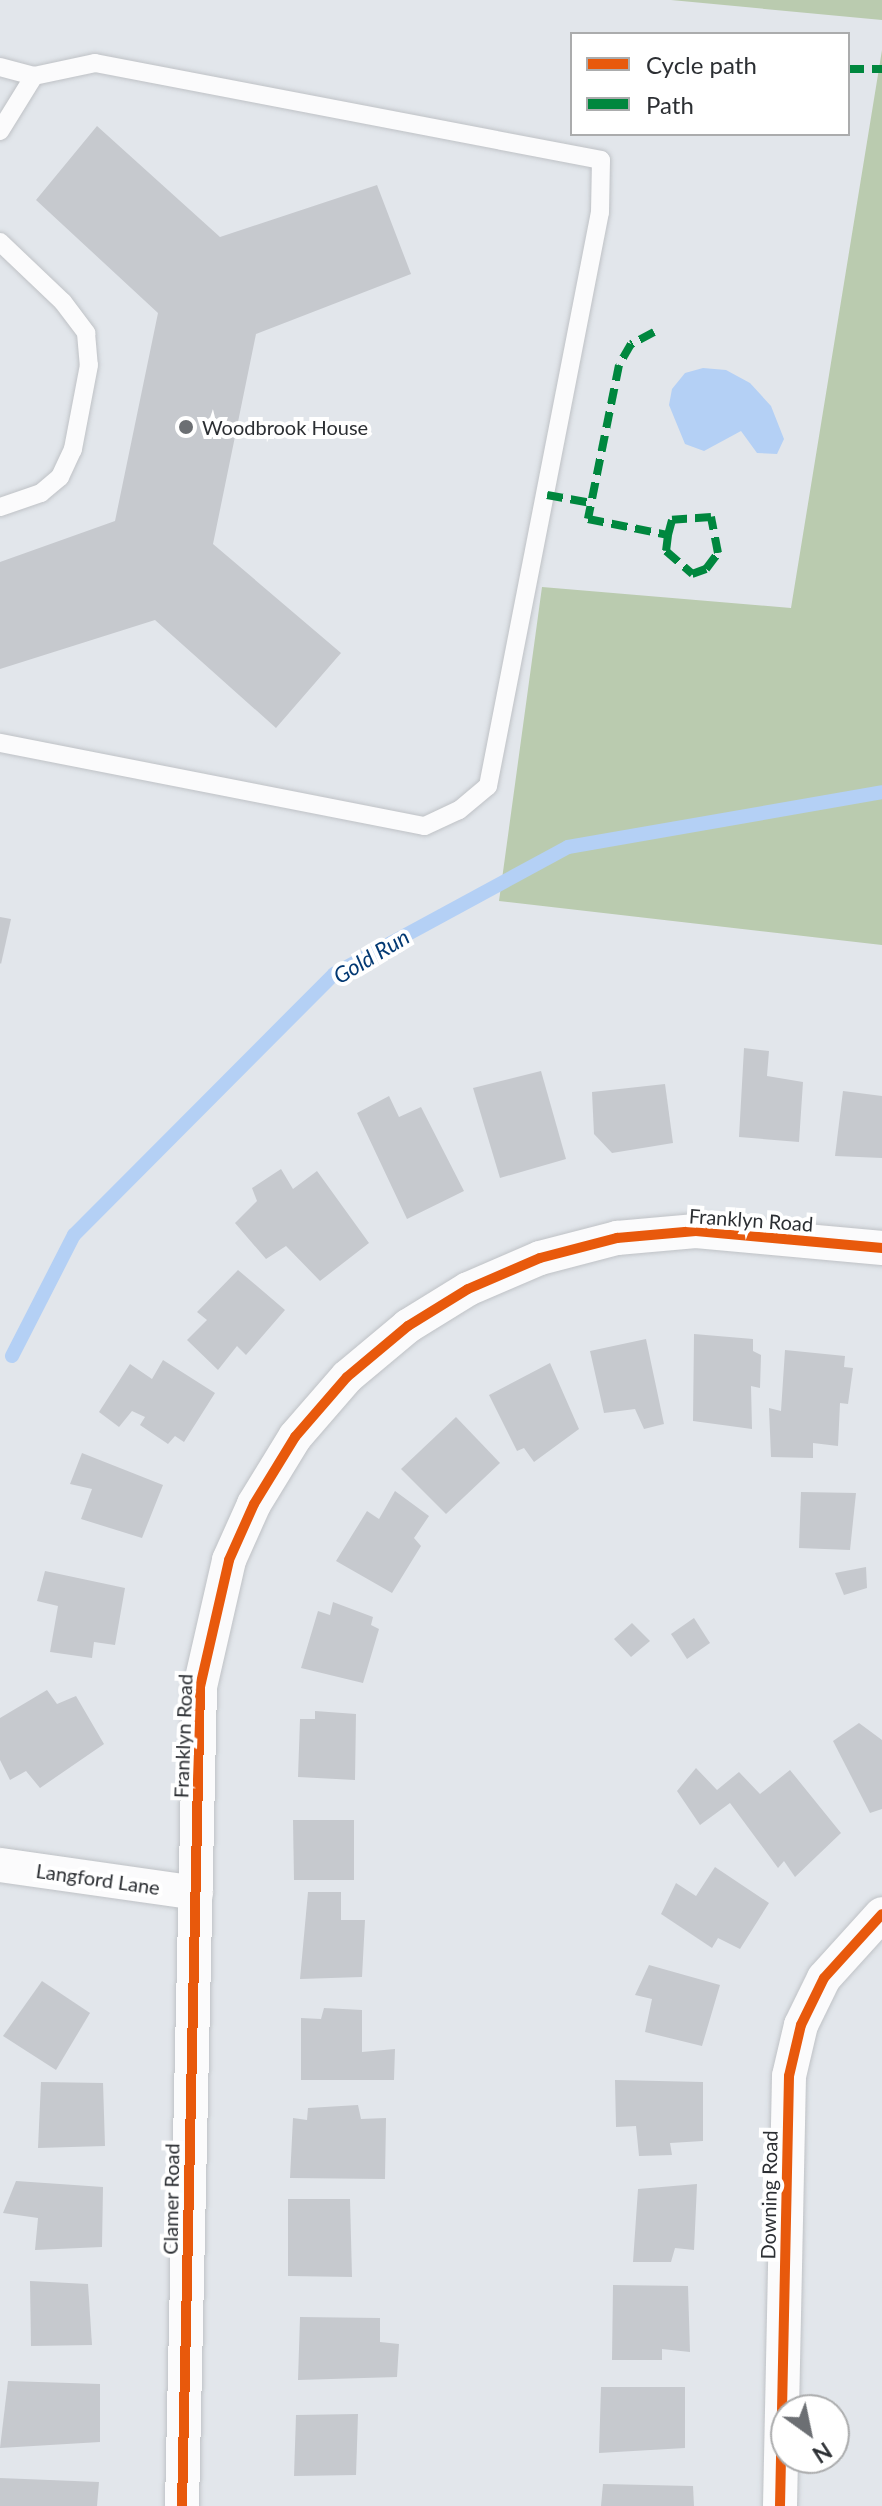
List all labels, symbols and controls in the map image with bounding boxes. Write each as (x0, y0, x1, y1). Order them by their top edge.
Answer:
legend (570, 32, 850, 136)
text: Cycle path (646, 50, 757, 79)
text: Path (646, 90, 694, 119)
place label: Woodbrook House (202, 415, 368, 439)
marker: Woodbrook House (177, 418, 195, 436)
water label: Gold Run (328, 923, 414, 989)
street label: Franklyn Road (688, 1204, 814, 1236)
street label: Franklyn Road (169, 1673, 197, 1799)
street label: Langford Lane (34, 1858, 162, 1900)
street label: Downing Road (756, 2130, 782, 2260)
street label: Clamer Road (158, 2143, 184, 2255)
north arrow (770, 2394, 850, 2474)
text: N (808, 2437, 837, 2469)

